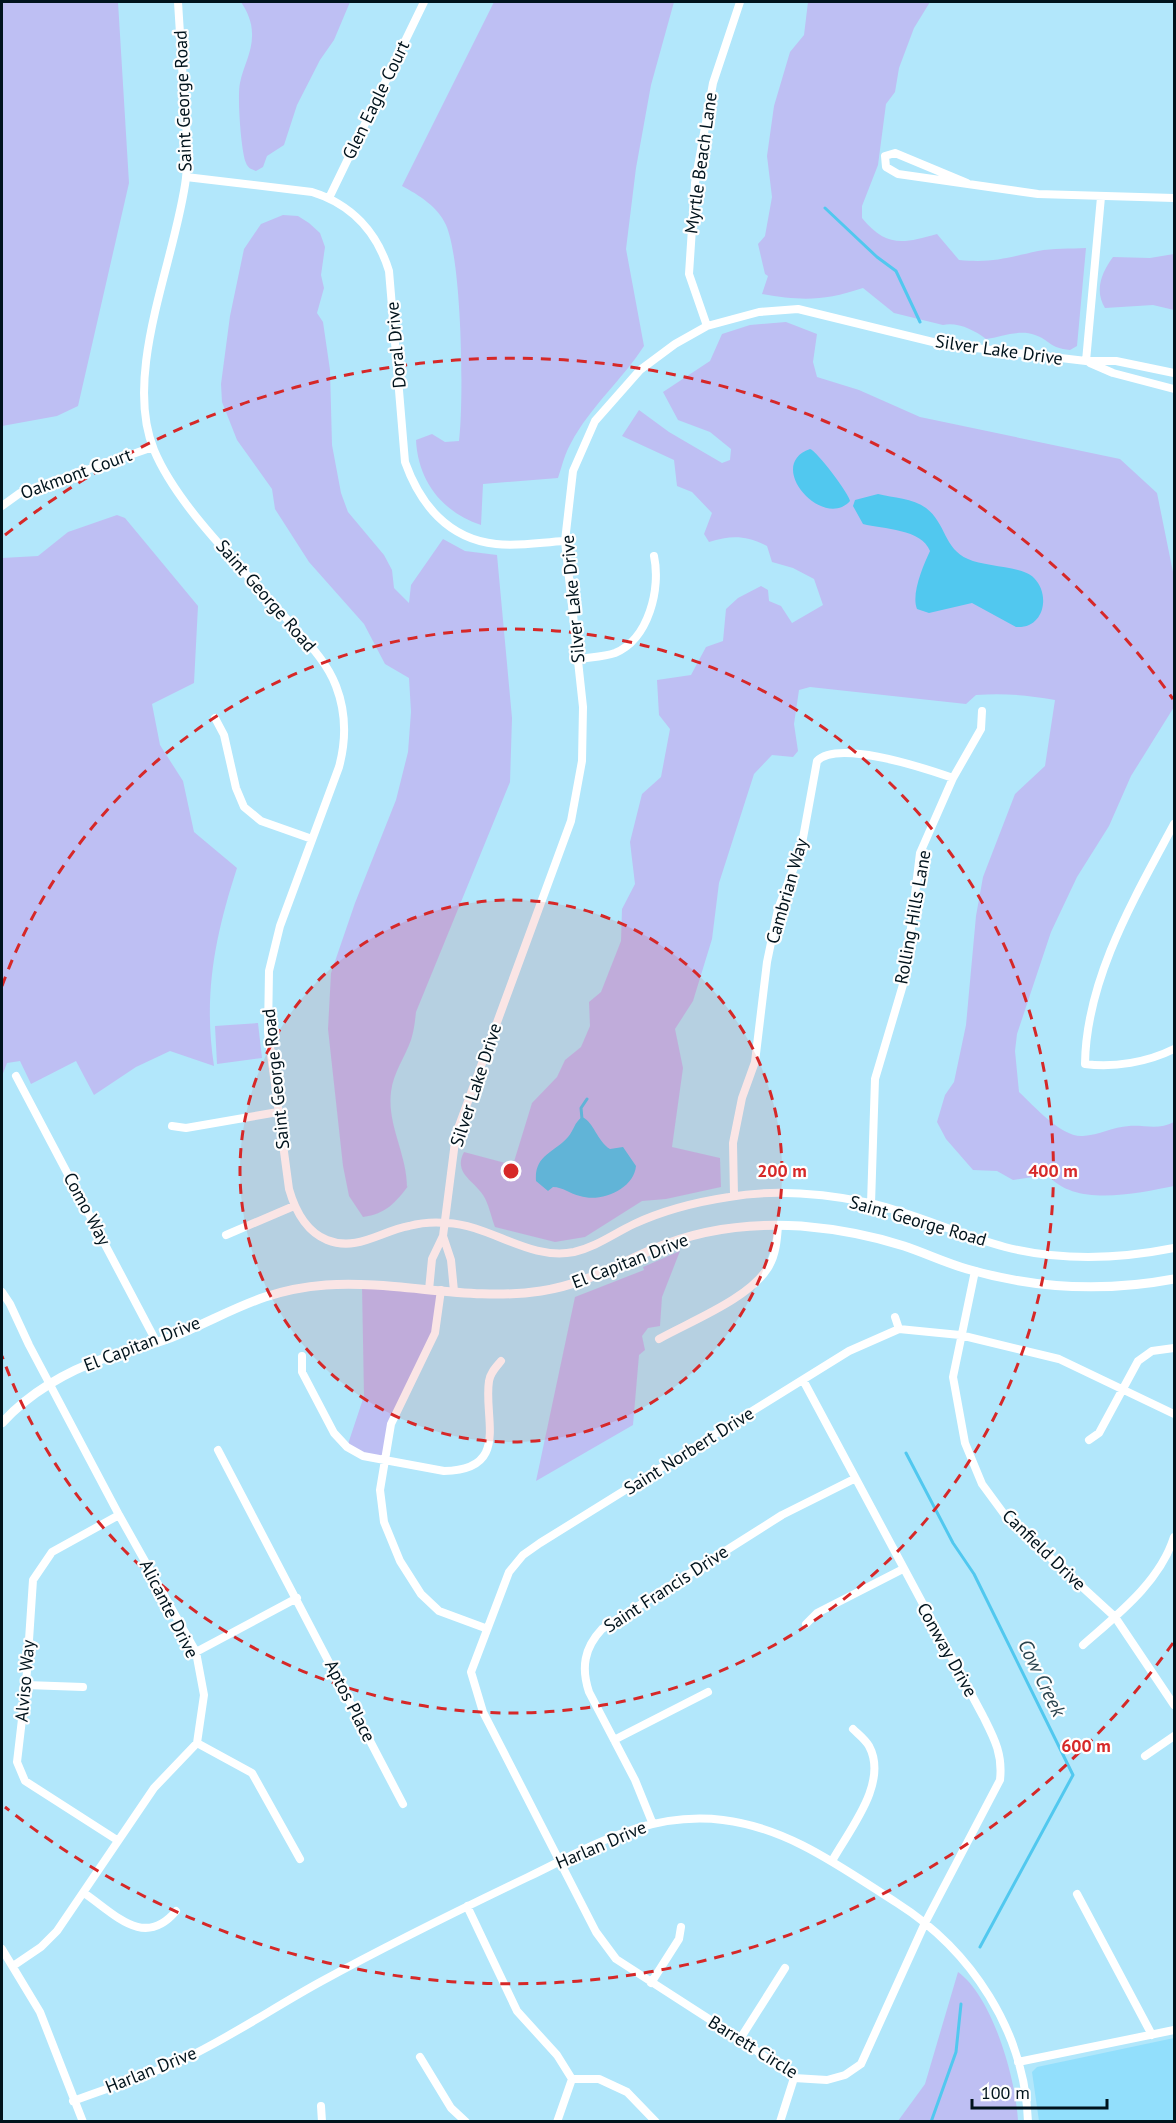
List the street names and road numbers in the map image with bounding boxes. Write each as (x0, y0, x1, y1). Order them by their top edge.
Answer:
street label: Saint George Road (169, 30, 196, 172)
street label: Glen Eagle Court (337, 37, 414, 163)
street label: Myrtle Beach Lane (679, 91, 722, 235)
street label: Doral Drive (380, 301, 411, 389)
street label: Silver Lake Drive (934, 329, 1064, 370)
street label: Oakmont Court (17, 443, 135, 504)
street label: Silver Lake Drive (555, 534, 590, 664)
street label: Saint George Road (211, 535, 321, 657)
street label: Cambrian Way (760, 835, 813, 946)
street label: Rolling Hills Lane (889, 848, 936, 986)
street label: Saint George Road (257, 1007, 294, 1151)
street label: Silver Lake Drive (445, 1020, 506, 1150)
street label: Como Way (59, 1168, 117, 1250)
street label: Saint George Road (847, 1190, 989, 1251)
street label: El Capitan Drive (568, 1228, 691, 1293)
street label: El Capitan Drive (80, 1311, 203, 1376)
street label: Saint Norbert Drive (620, 1401, 758, 1500)
street label: Canfield Drive (998, 1504, 1091, 1595)
street label: Saint Francis Drive (599, 1540, 732, 1637)
street label: Alicante Drive (135, 1556, 204, 1662)
street label: Conway Drive (912, 1599, 983, 1701)
street label: Alviso Way (9, 1638, 40, 1723)
street label: Aptos Place (320, 1656, 381, 1746)
street label: Harlan Drive (552, 1815, 650, 1874)
street label: Barrett Circle (704, 2010, 802, 2083)
street label: Harlan Drive (102, 2041, 200, 2098)

